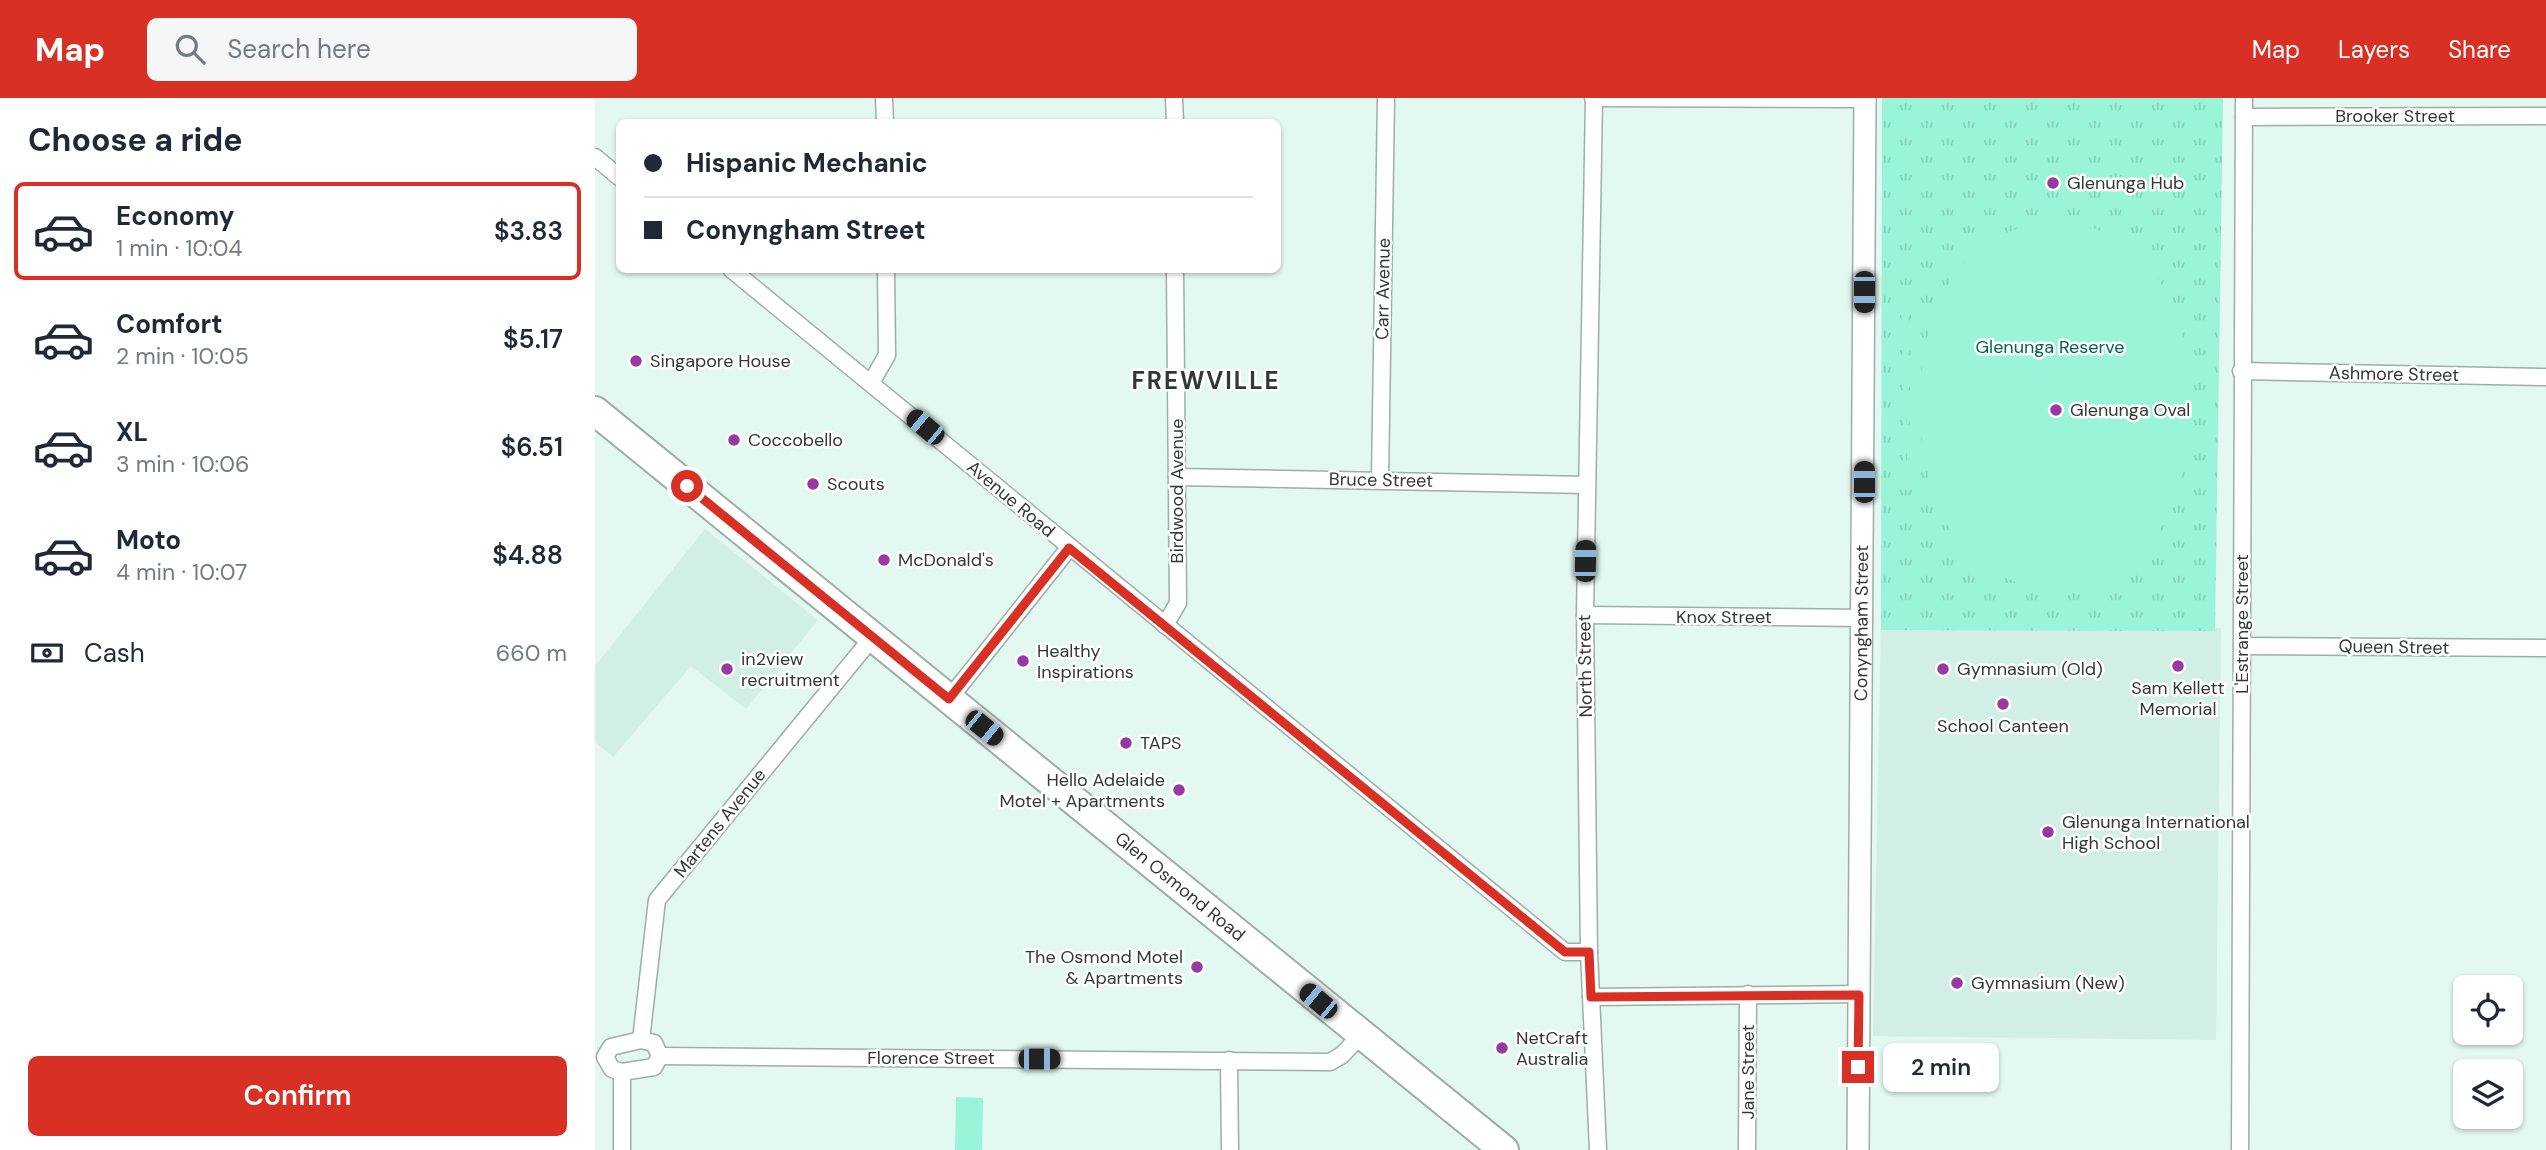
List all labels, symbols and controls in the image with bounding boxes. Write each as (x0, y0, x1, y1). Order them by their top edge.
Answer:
search box (147, 18, 637, 81)
text: Map (35, 28, 105, 71)
icon: search (171, 30, 209, 68)
text: Search here (227, 32, 371, 66)
text: Map (2252, 34, 2300, 65)
text: Layers (2338, 34, 2410, 65)
text: Share (2448, 34, 2511, 65)
street label: Brooker Street (2335, 104, 2455, 128)
text: Choose a ride (28, 119, 243, 161)
text: Hispanic Mechanic (686, 146, 928, 180)
place label: Glenunga Hub (2067, 171, 2184, 195)
marker: Glenunga Hub (2045, 175, 2061, 191)
text: Economy (116, 199, 234, 233)
icon: car (32, 200, 95, 263)
text: Conyngham Street (686, 213, 926, 247)
text: $3.83 (494, 214, 563, 248)
text: 1 min · 10:04 (116, 233, 243, 263)
street label: Carr Avenue (1370, 238, 1396, 340)
car (1854, 271, 1875, 313)
text: Comfort (116, 307, 222, 341)
icon: car (32, 308, 95, 371)
text: $5.17 (503, 322, 563, 356)
park label: Glenunga Reserve (1975, 335, 2125, 359)
text: 2 min · 10:05 (116, 341, 249, 371)
place label: Singapore House (650, 349, 791, 373)
marker: Singapore House (628, 353, 644, 369)
street label: Ashmore Street (2329, 361, 2459, 387)
district label: FREWVILLE (1131, 365, 1281, 396)
place label: Glenunga Oval (2070, 398, 2190, 422)
marker: Glenunga Oval (2048, 402, 2064, 418)
car (903, 405, 948, 449)
text: XL (116, 415, 148, 449)
icon: car (32, 416, 95, 479)
street label: Birdwood Avenue (1165, 419, 1189, 563)
place label: Coccobello (748, 428, 843, 452)
text: $6.51 (501, 430, 563, 464)
marker: Coccobello (726, 432, 742, 448)
text: 3 min · 10:06 (116, 449, 249, 479)
street label: Avenue Road (962, 455, 1060, 543)
car (1854, 461, 1875, 503)
street label: Bruce Street (1329, 467, 1433, 493)
route start (671, 470, 703, 502)
place label: Scouts (827, 472, 885, 496)
marker: Scouts (805, 476, 821, 492)
text: Moto (116, 523, 181, 557)
icon: car (32, 524, 95, 587)
text: $4.88 (492, 538, 563, 572)
car (1575, 540, 1596, 582)
street label: Conyngham Street (1849, 545, 1874, 701)
place label: McDonald's (898, 548, 994, 572)
marker: McDonald's (876, 552, 892, 568)
street label: L'Estrange Street (2230, 554, 2254, 694)
text: 4 min · 10:07 (116, 557, 247, 587)
street label: Knox Street (1676, 605, 1772, 629)
street label: North Street (1572, 614, 1598, 718)
icon: cash (28, 634, 66, 672)
street label: Queen Street (2338, 634, 2450, 660)
text: Cash (84, 636, 145, 670)
text: 660 m (496, 638, 567, 668)
place label: Healthy Inspirations (1037, 639, 1134, 684)
place label: in2view recruitment (741, 647, 840, 692)
marker: Healthy Inspirations (1015, 653, 1031, 669)
place label: Gymnasium (Old) (1957, 657, 2103, 681)
marker: Sam Kellett Memorial (2170, 658, 2186, 674)
marker: in2view recruitment (719, 661, 735, 677)
marker: Gymnasium (Old) (1935, 661, 1951, 677)
place label: Sam Kellett Memorial (2131, 676, 2225, 721)
marker: School Canteen (1995, 696, 2011, 712)
car (962, 707, 1007, 749)
place label: School Canteen (1937, 714, 2069, 738)
place label: TAPS (1140, 731, 1182, 755)
marker: TAPS (1118, 735, 1134, 751)
street label: Martens Avenue (669, 763, 771, 883)
place label: Hello Adelaide Motel + Apartments (1000, 768, 1165, 813)
marker: Hello Adelaide Motel + Apartments (1171, 782, 1187, 798)
place label: Glenunga International High School (2062, 810, 2250, 855)
marker: Glenunga International High School (2040, 824, 2056, 840)
street label: Glen Osmond Road (1110, 827, 1250, 947)
place label: The Osmond Motel & Apartments (1025, 945, 1183, 990)
marker: The Osmond Motel & Apartments (1189, 959, 1205, 975)
place label: Gymnasium (New) (1971, 971, 2125, 995)
marker: Gymnasium (New) (1949, 975, 1965, 991)
map controls (2453, 975, 2523, 1129)
button: locate (2453, 975, 2523, 1045)
car (1296, 979, 1341, 1023)
street label: Jane Street (1736, 1024, 1760, 1120)
place label: NetCraft Australia (1516, 1026, 1588, 1071)
marker: NetCraft Australia (1494, 1040, 1510, 1056)
callout: 2 min (1883, 1042, 1998, 1091)
street label: Florence Street (867, 1046, 995, 1070)
car (1019, 1049, 1061, 1070)
route end (1842, 1051, 1874, 1083)
text: 2 min (1911, 1052, 1971, 1082)
button: Confirm (28, 1056, 567, 1136)
button: layers (2453, 1059, 2523, 1129)

